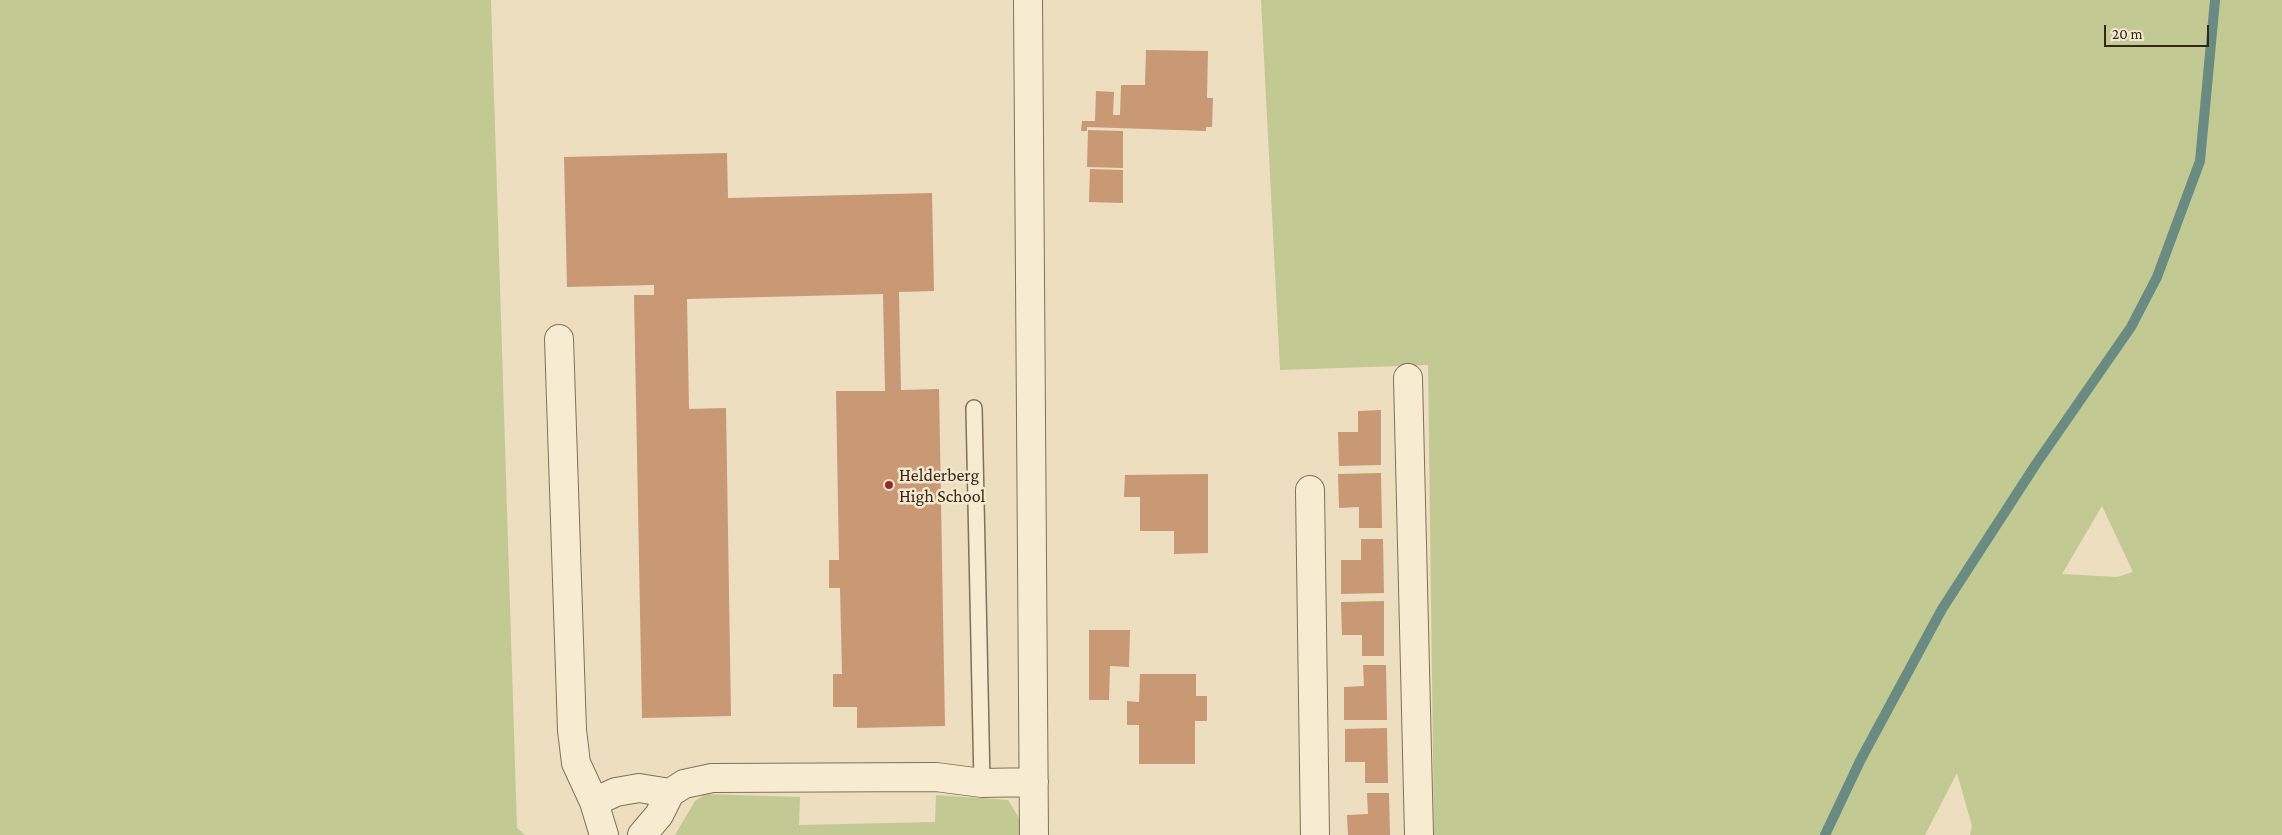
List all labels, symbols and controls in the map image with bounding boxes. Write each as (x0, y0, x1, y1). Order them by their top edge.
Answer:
scale bar (2107, 15, 2212, 47)
text: 20 m (2112, 26, 2143, 42)
place label: Helderberg High School (899, 464, 985, 506)
marker: Helderberg High School (883, 479, 895, 491)

